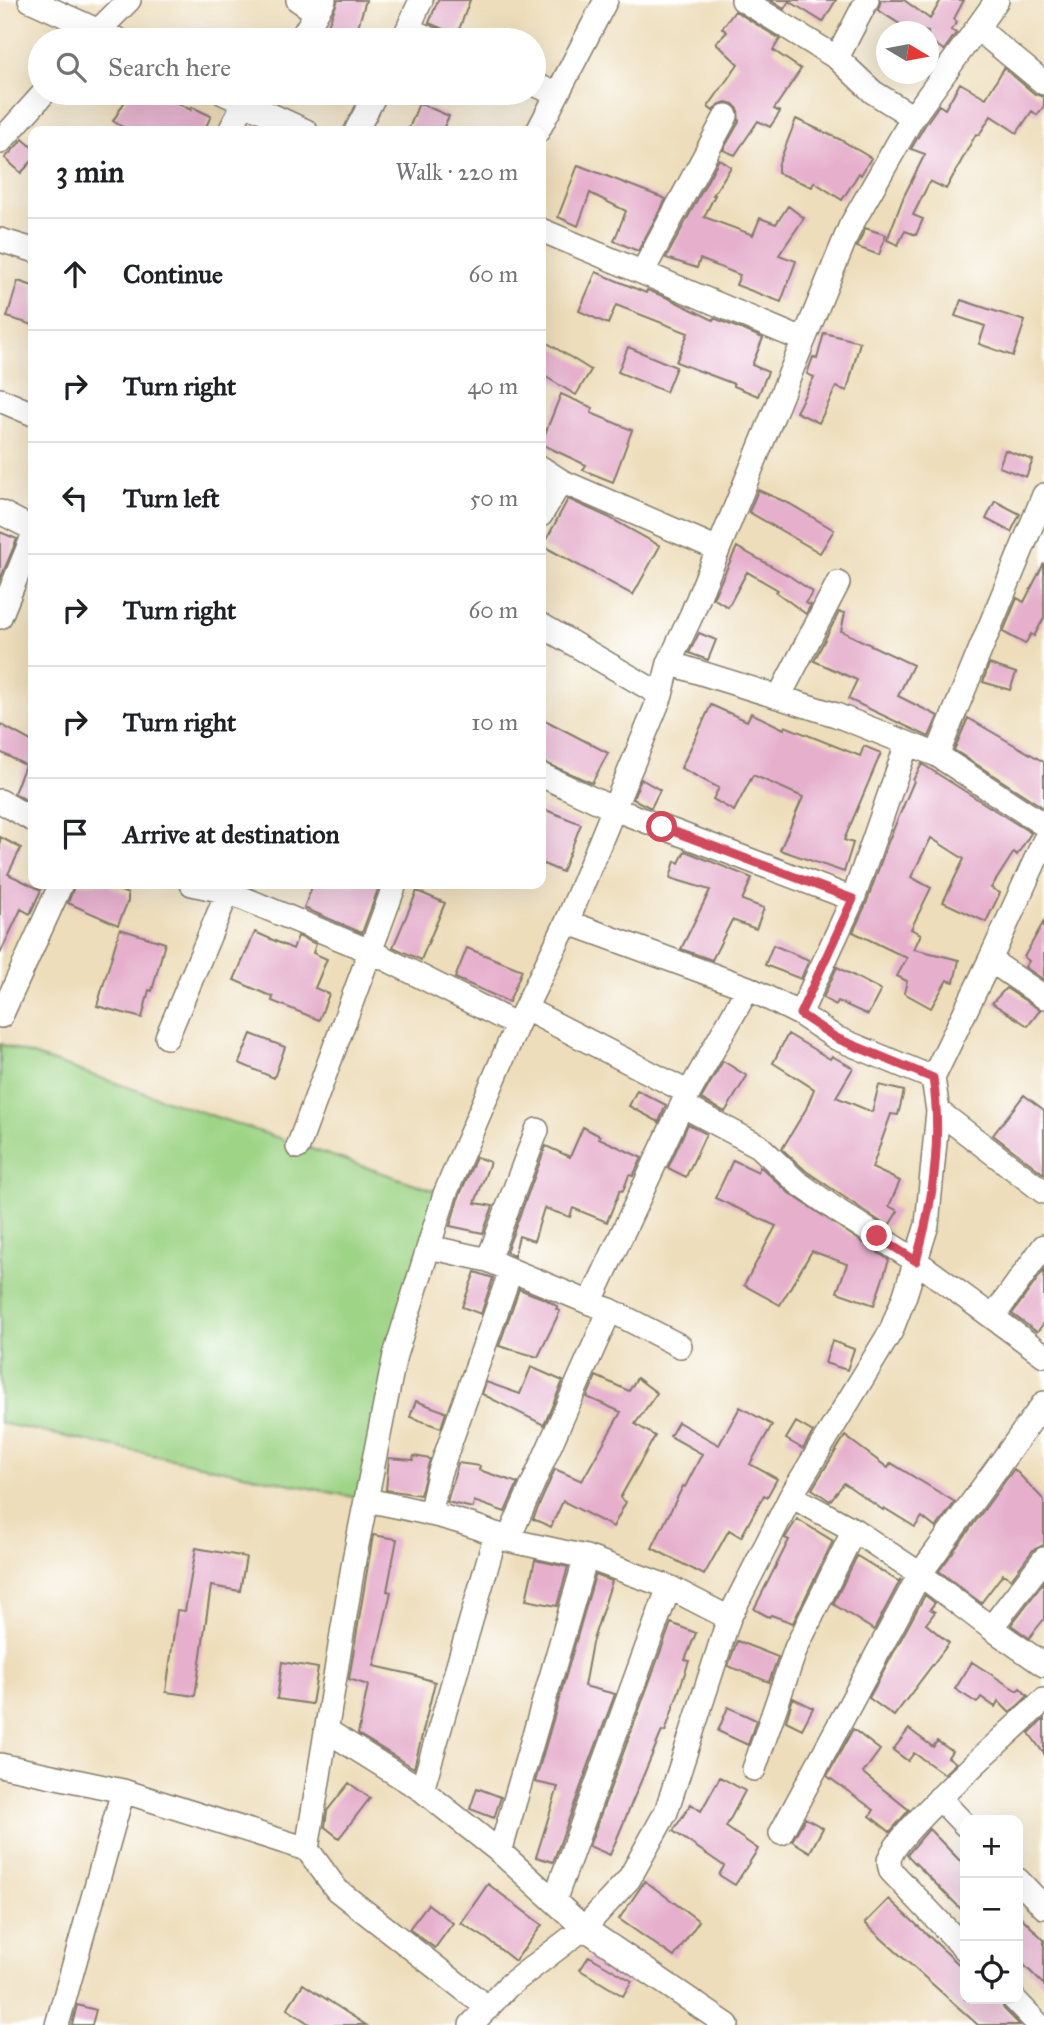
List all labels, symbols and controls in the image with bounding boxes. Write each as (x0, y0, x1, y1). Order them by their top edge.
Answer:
north arrow (876, 21, 939, 84)
search box (28, 28, 546, 105)
icon: search (52, 48, 90, 86)
text: Search here (108, 51, 231, 83)
text: 3 min (56, 154, 124, 190)
text: Walk · 220 m (395, 158, 518, 186)
icon: ahead (56, 255, 94, 293)
text: Continue (123, 258, 223, 290)
text: 60 m (469, 260, 518, 288)
icon: right (56, 367, 94, 405)
text: Turn right (123, 370, 236, 402)
text: 40 m (468, 372, 518, 400)
icon: left (56, 479, 94, 517)
text: Turn left (123, 482, 219, 514)
text: 50 m (470, 484, 518, 512)
icon: right (56, 591, 94, 629)
text: Turn right (123, 594, 236, 626)
text: 60 m (469, 596, 518, 624)
icon: right (56, 703, 94, 741)
text: Turn right (123, 706, 236, 738)
text: 10 m (471, 708, 518, 736)
route start (646, 811, 677, 842)
icon: arrive (56, 815, 94, 853)
text: Arrive at destination (123, 818, 340, 850)
route end (861, 1220, 892, 1251)
map controls (960, 1815, 1023, 2004)
button: + (960, 1815, 1023, 1878)
button: − (960, 1878, 1023, 1941)
button: locate (960, 1941, 1023, 2004)

